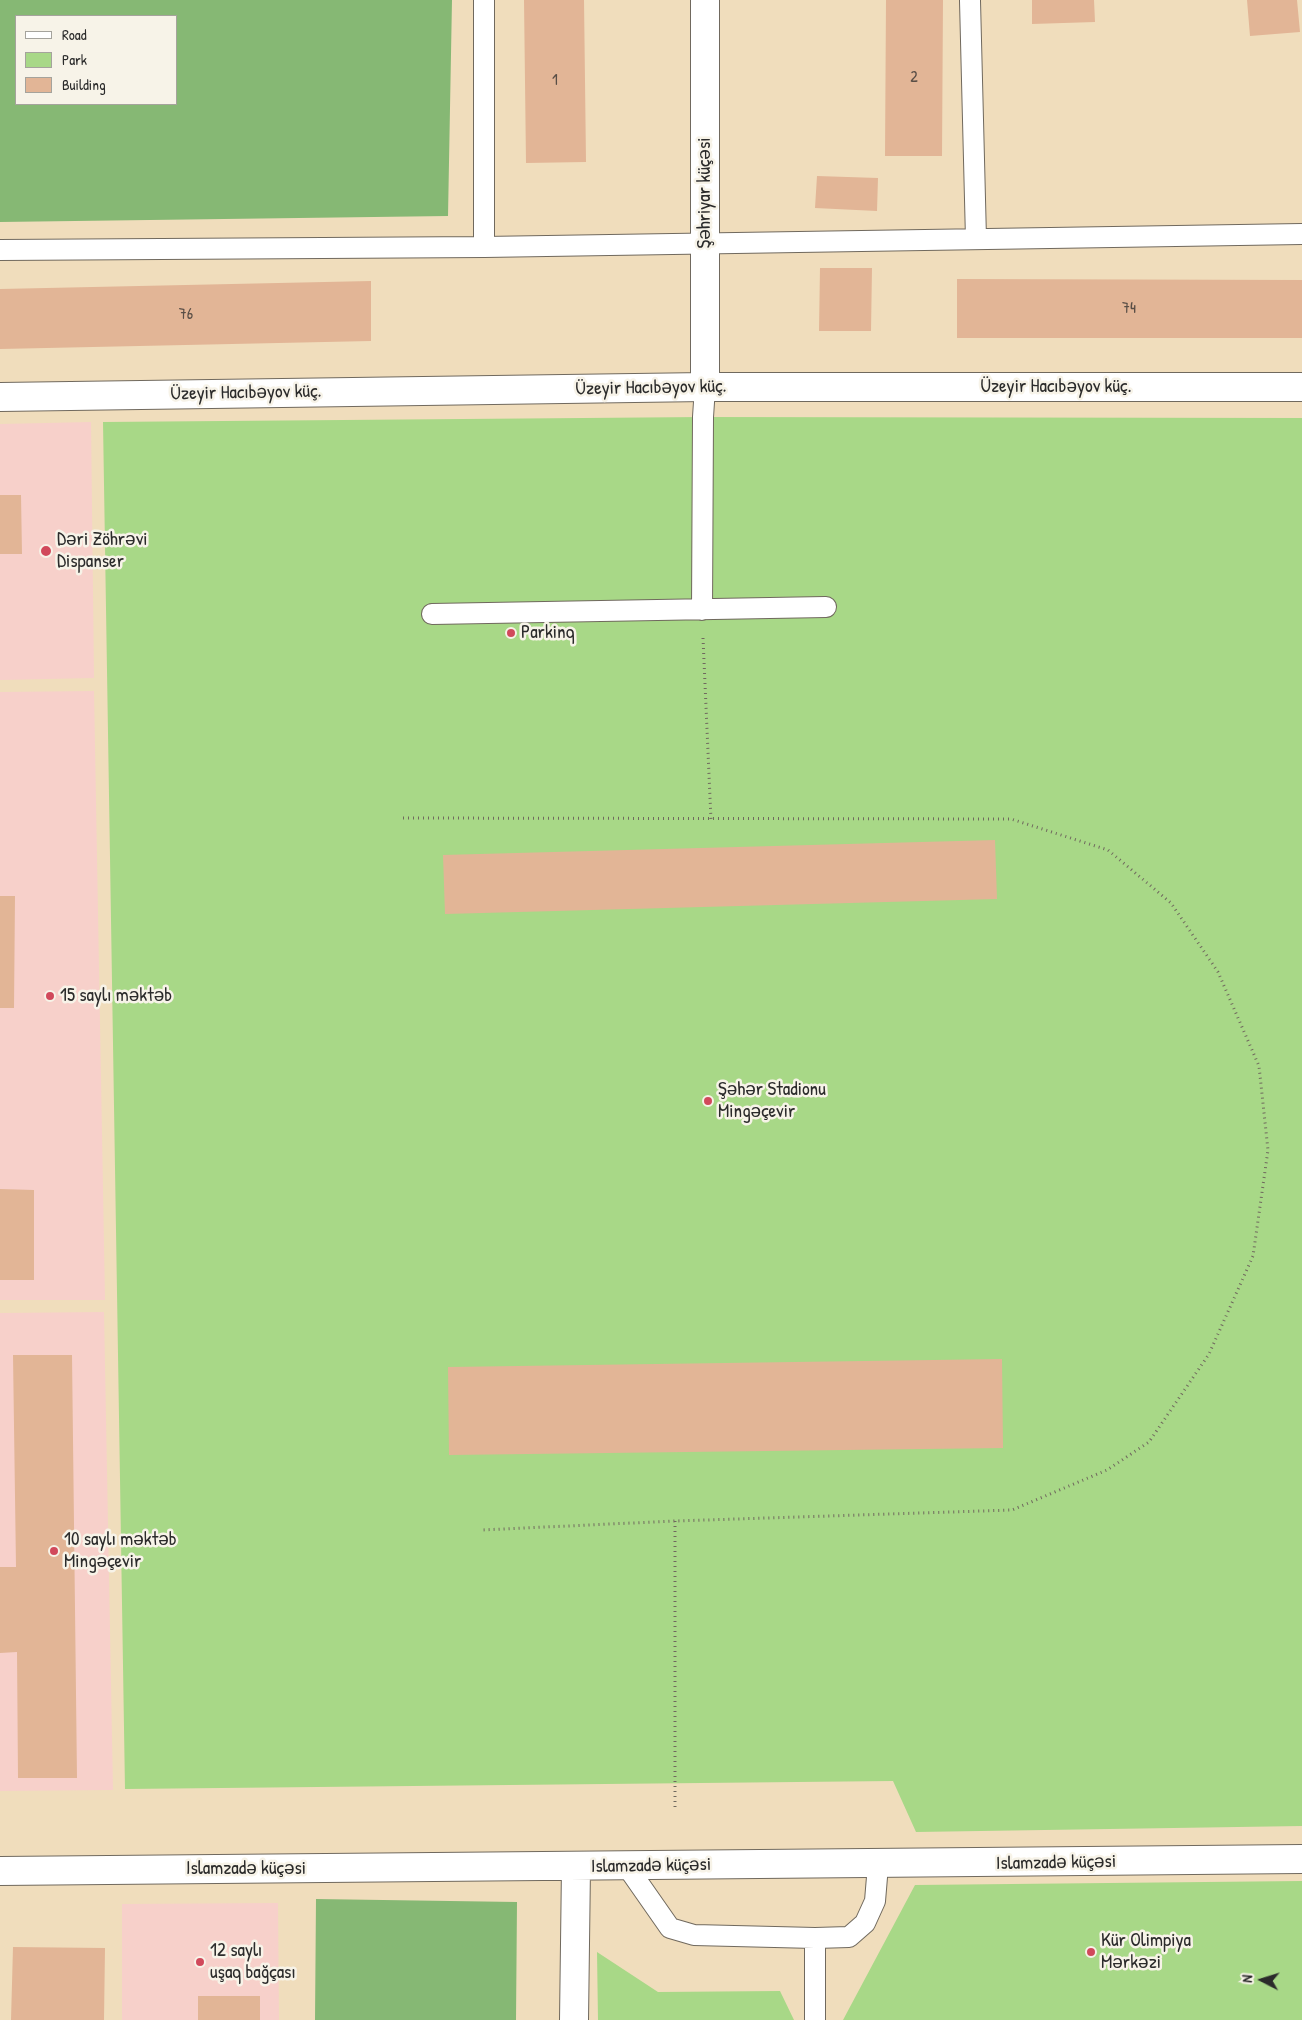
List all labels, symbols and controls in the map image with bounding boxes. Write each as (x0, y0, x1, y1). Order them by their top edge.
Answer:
legend (15, 15, 178, 105)
text: Road (62, 24, 87, 45)
text: Park (62, 49, 87, 70)
house number: 2 (910, 68, 918, 88)
house number: 1 (552, 71, 558, 91)
text: Building (62, 74, 106, 95)
street label: Şəhriyar küçəsi (694, 137, 716, 249)
house number: 74 (1122, 299, 1136, 319)
house number: 76 (179, 305, 193, 325)
street label: Üzeyir Hacıbəyov küç. (575, 375, 727, 401)
street label: Üzeyir Hacıbəyov küç. (980, 376, 1132, 398)
street label: Üzeyir Hacıbəyov küç. (170, 380, 322, 406)
place label: Dəri Zöhrəvi Dispanser (57, 529, 148, 573)
marker: Dəri Zöhrəvi Dispanser (39, 544, 53, 558)
place label: Parkinq (521, 622, 574, 644)
marker: Parkinq (505, 627, 517, 639)
place label: 15 saylı məktəb (60, 985, 172, 1007)
marker: 15 saylı məktəb (44, 990, 56, 1002)
place label: Şəhər Stadionu Mingəçevir (718, 1079, 826, 1123)
marker: Şəhər Stadionu Mingəçevir (702, 1095, 714, 1107)
place label: 10 saylı məktəb Mingəçevir (64, 1529, 177, 1573)
marker: 10 saylı məktəb Mingəçevir (48, 1545, 60, 1557)
street label: Islamzadə küçəsi (996, 1851, 1116, 1875)
street label: Islamzadə küçəsi (591, 1854, 711, 1878)
street label: Islamzadə küçəsi (186, 1858, 306, 1880)
place label: Kür Olimpiya Mərkəzi (1101, 1930, 1191, 1974)
place label: 12 saylı uşaq bağçası (210, 1940, 296, 1984)
marker: Kür Olimpiya Mərkəzi (1085, 1946, 1097, 1958)
north arrow (1237, 1955, 1287, 2005)
marker: 12 saylı uşaq bağçası (194, 1956, 206, 1968)
text: N (1237, 1974, 1256, 1983)

